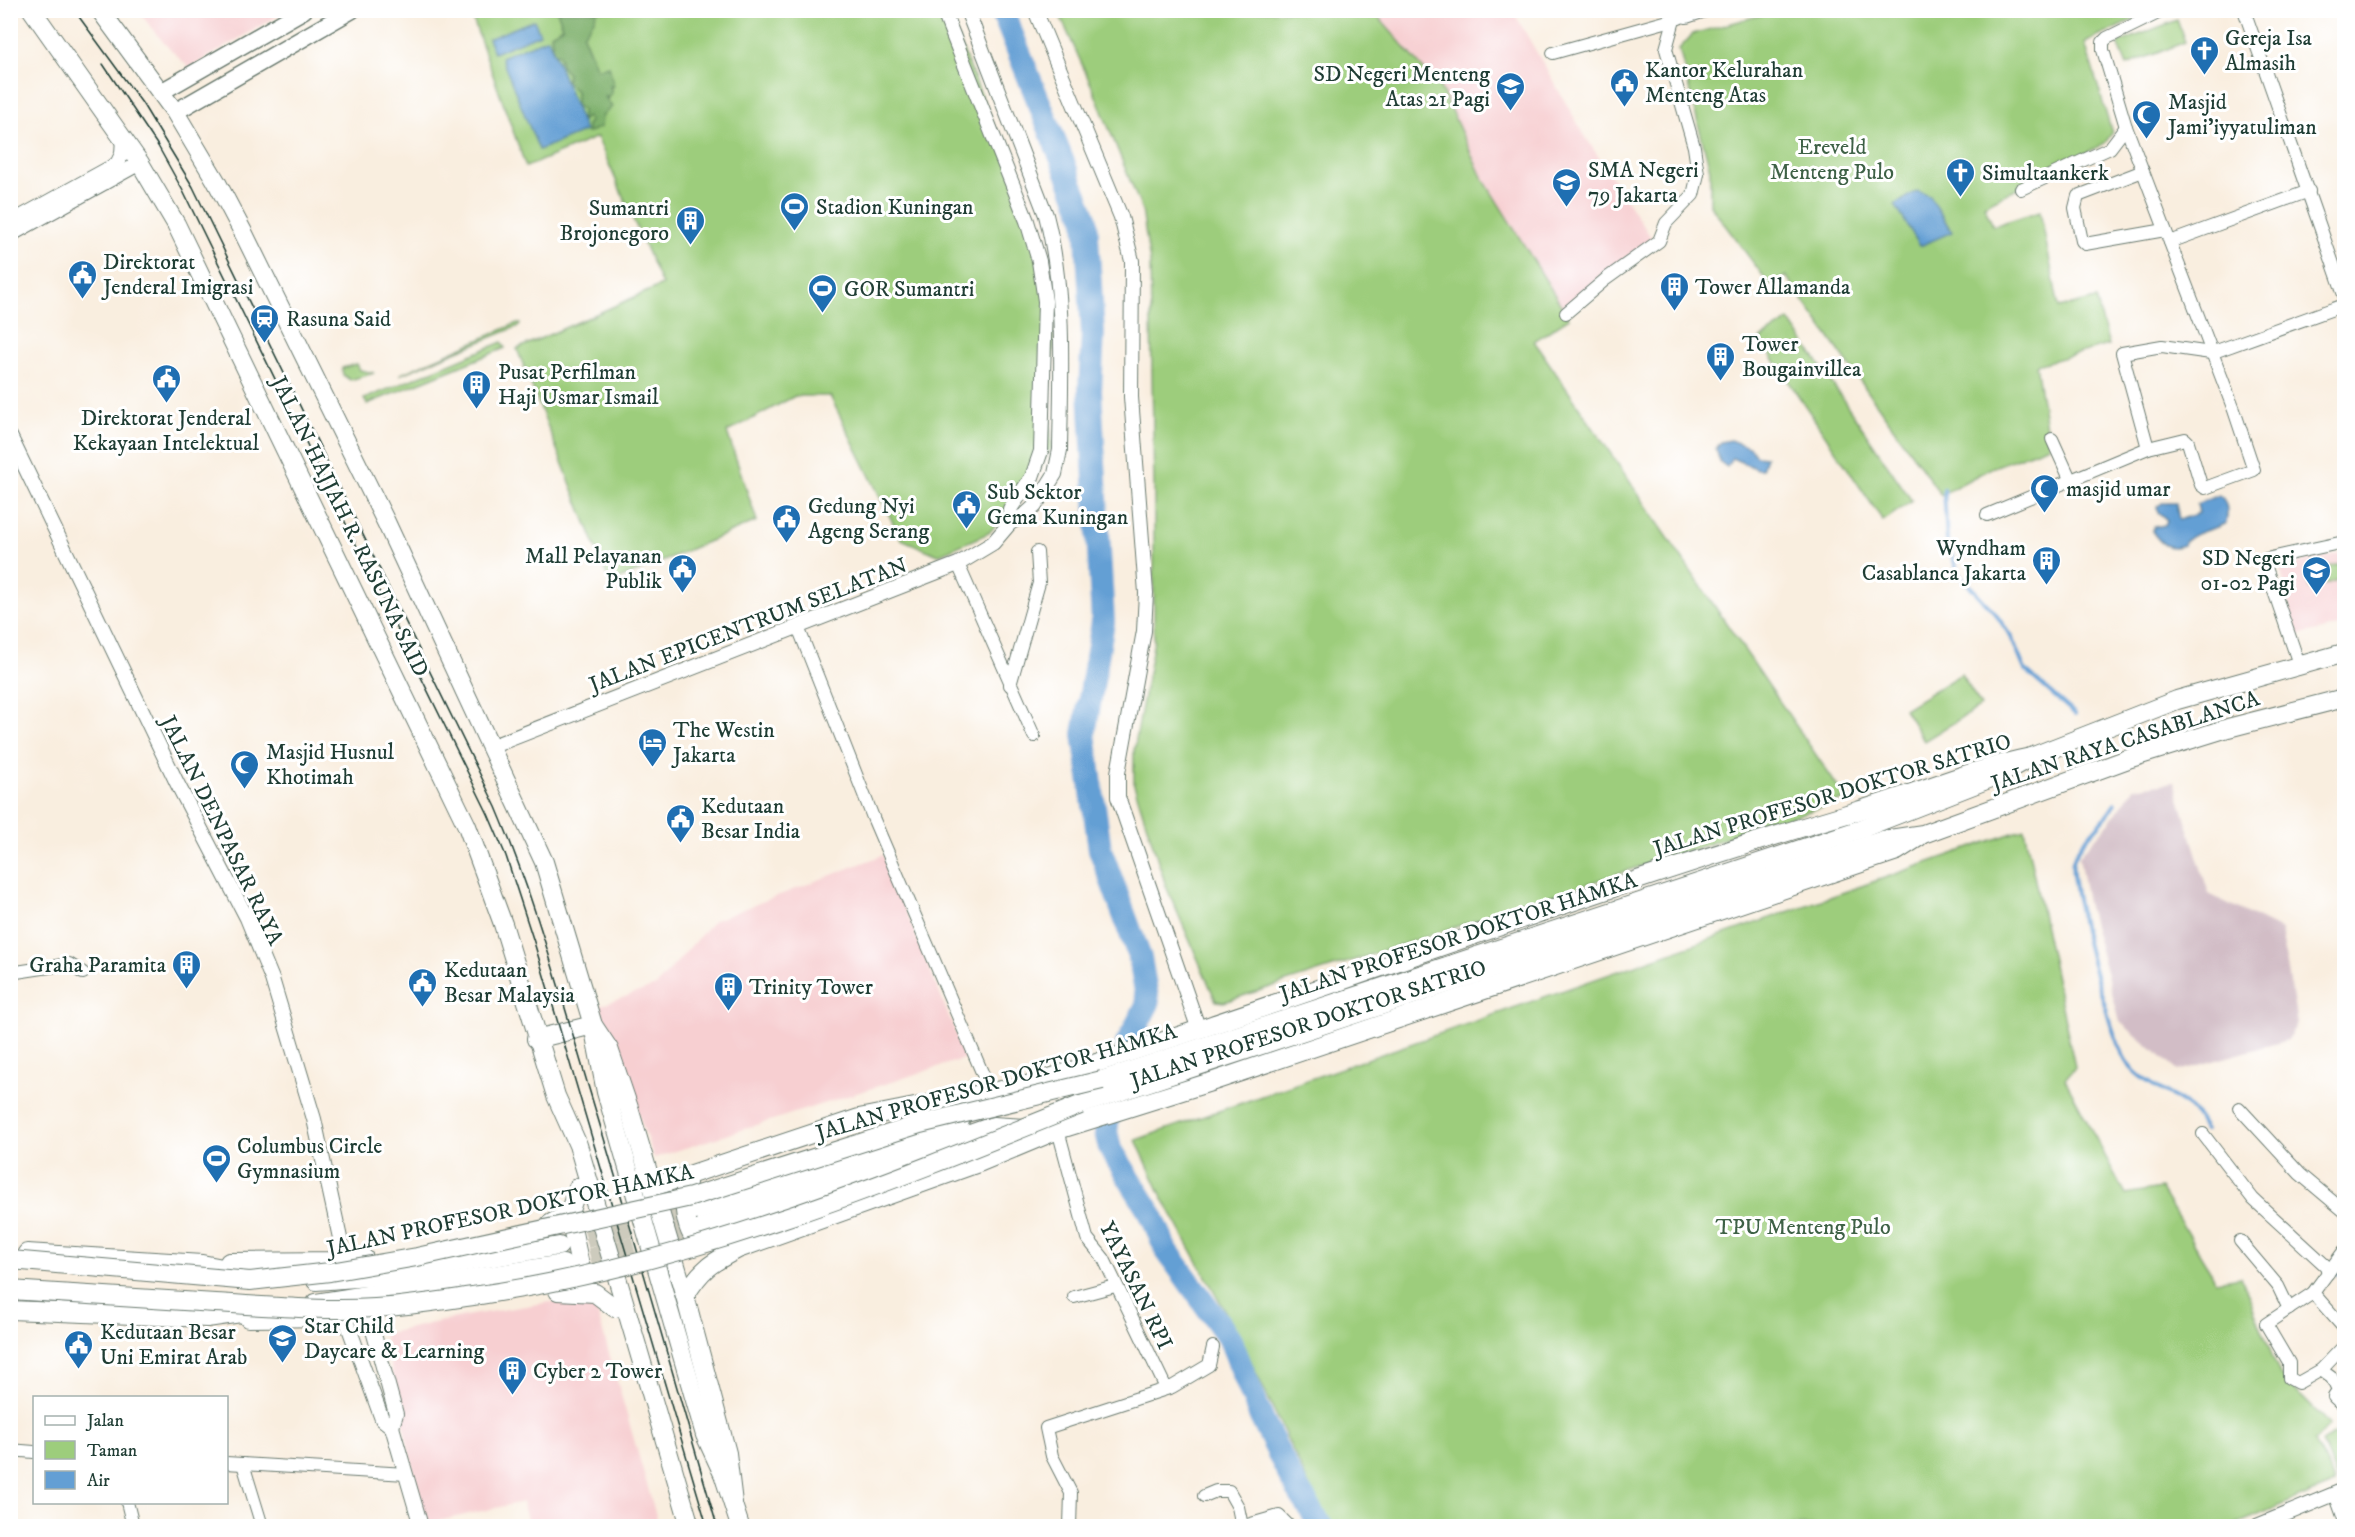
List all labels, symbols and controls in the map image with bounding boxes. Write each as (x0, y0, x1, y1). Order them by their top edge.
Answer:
place label: Gereja Isa Almasih (2225, 25, 2313, 77)
church icon: Gereja Isa Almasih (2188, 34, 2220, 76)
place label: Kantor Kelurahan Menteng Atas (1645, 57, 1804, 109)
place label: SD Negeri Menteng Atas 21 Pagi (1314, 61, 1490, 113)
public building icon: Kantor Kelurahan Menteng Atas (1608, 66, 1640, 108)
school or university icon: SD Negeri Menteng Atas 21 Pagi (1495, 70, 1527, 112)
place label: Masjid Jami'iyyatuliman (2166, 89, 2317, 141)
mosque icon: Masjid Jami'iyyatuliman (2131, 98, 2163, 140)
park label: Ereveld Menteng Pulo (1770, 134, 1894, 186)
church icon: Simultaankerk (1945, 156, 1977, 198)
place label: SMA Negeri 79 Jakarta (1588, 157, 1699, 209)
place label: Simultaankerk (1982, 160, 2109, 187)
school or university icon: SMA Negeri 79 Jakarta (1551, 166, 1583, 208)
sports icon: Stadion Kuningan (779, 190, 811, 232)
place label: Stadion Kuningan (816, 194, 974, 221)
place label: Sumantri Brojonegoro (560, 195, 669, 247)
building icon: Sumantri Brojonegoro (674, 204, 706, 246)
place label: Direktorat Jenderal Imigrasi (101, 249, 253, 301)
public building icon: Direktorat Jenderal Imigrasi (66, 258, 98, 300)
building icon: Tower Allamanda (1658, 270, 1690, 312)
sports icon: GOR Sumantri (807, 272, 839, 314)
place label: Tower Allamanda (1695, 274, 1851, 301)
place label: GOR Sumantri (844, 276, 974, 303)
station icon: Rasuna Said (249, 302, 281, 344)
place label: Rasuna Said (286, 306, 391, 333)
place label: Tower Bougainvillea (1742, 331, 1862, 383)
building icon: Tower Bougainvillea (1705, 340, 1737, 382)
place label: Pusat Perfilman Haji Usmar Ismail (498, 359, 659, 411)
public building icon: Direktorat Jenderal Kekayaan Intelektual (150, 362, 182, 404)
building icon: Pusat Perfilman Haji Usmar Ismail (461, 368, 493, 410)
street label: JALAN HAJJAH R. RASUNA SAID (264, 370, 434, 681)
place label: Direktorat Jenderal Kekayaan Intelektual (73, 405, 260, 457)
mosque icon: masjid umar (2029, 472, 2061, 514)
place label: masjid umar (2066, 476, 2171, 503)
place label: Sub Sektor Gema Kuningan (987, 479, 1129, 531)
public building icon: Sub Sektor Gema Kuningan (950, 488, 982, 530)
place label: Gedung Nyi Ageng Serang (808, 493, 929, 545)
public building icon: Gedung Nyi Ageng Serang (771, 502, 803, 544)
place label: Wyndham Casablanca Jakarta (1862, 535, 2027, 587)
place label: Mall Pelayanan Publik (525, 543, 663, 595)
building icon: Wyndham Casablanca Jakarta (2031, 544, 2063, 586)
place label: SD Negeri 01-02 Pagi (2200, 545, 2295, 597)
street label: JALAN EPICENTRUM SELATAN (584, 552, 911, 699)
public building icon: Mall Pelayanan Publik (667, 552, 699, 594)
school or university icon: SD Negeri 01-02 Pagi (2300, 554, 2332, 596)
street label: JALAN RAYA CASABLANCA (1986, 685, 2264, 798)
street label: JALAN DENPASAR RAYA (153, 710, 289, 951)
place label: The Westin Jakarta (671, 717, 775, 769)
hotel icon: The Westin Jakarta (636, 726, 668, 768)
street label: JALAN PROFESOR DOKTOR SATRIO (1649, 728, 2014, 863)
place label: Masjid Husnul Khotimah (266, 739, 395, 791)
mosque icon: Masjid Husnul Khotimah (229, 748, 261, 790)
place label: Kedutaan Besar India (701, 793, 801, 845)
public building icon: Kedutaan Besar India (664, 802, 696, 844)
street label: JALAN PROFESOR DOKTOR HAMKA (1275, 867, 1641, 1009)
building icon: Graha Paramita (171, 948, 203, 990)
place label: Graha Paramita (29, 952, 167, 979)
street label: JALAN PROFESOR DOKTOR SATRIO (1125, 954, 1490, 1095)
place label: Kedutaan Besar Malaysia (444, 957, 575, 1009)
public building icon: Kedutaan Besar Malaysia (407, 966, 439, 1008)
building icon: Trinity Tower (712, 970, 744, 1012)
place label: Trinity Tower (749, 974, 874, 1001)
street label: JALAN PROFESOR DOKTOR HAMKA (811, 1018, 1181, 1147)
place label: Columbus Circle Gymnasium (237, 1133, 382, 1185)
sports icon: Columbus Circle Gymnasium (200, 1142, 232, 1184)
street label: JALAN PROFESOR DOKTOR HAMKA (323, 1158, 697, 1263)
park label: TPU Menteng Pulo (1715, 1214, 1891, 1241)
street label: YAYASAN RPI (1093, 1217, 1178, 1354)
place label: Star Child Daycare & Learning (304, 1313, 485, 1365)
place label: Kedutaan Besar Uni Emirat Arab (100, 1319, 247, 1371)
school or university icon: Star Child Daycare & Learning (267, 1322, 299, 1364)
public building icon: Kedutaan Besar Uni Emirat Arab (63, 1328, 95, 1370)
building icon: Cyber 2 Tower (496, 1354, 528, 1396)
place label: Cyber 2 Tower (533, 1358, 663, 1385)
legend (33, 1396, 228, 1504)
text: Jalan (85, 1410, 125, 1432)
text: Taman (87, 1440, 138, 1462)
text: Air (87, 1470, 110, 1492)

